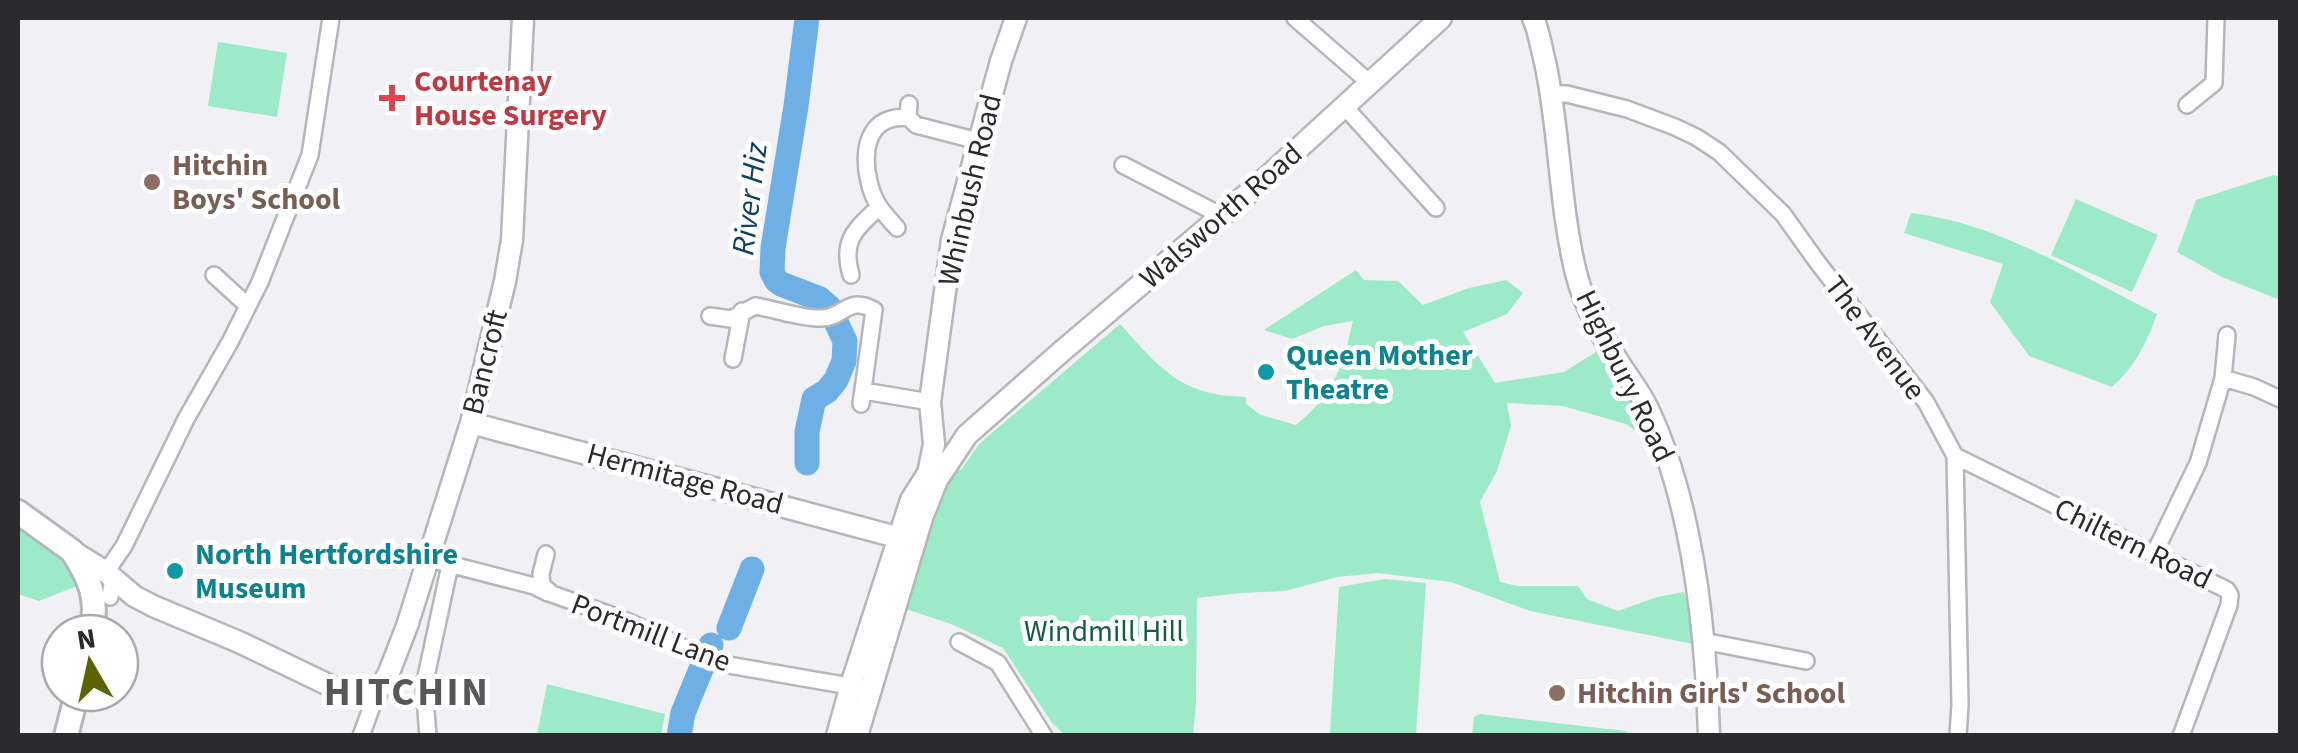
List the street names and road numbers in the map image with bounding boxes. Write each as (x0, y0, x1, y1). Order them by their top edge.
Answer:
street label: Whinbush Road (927, 90, 1013, 290)
street label: Walsworth Road (1130, 133, 1312, 299)
street label: The Avenue (1814, 267, 1936, 409)
street label: Highbury Road (1565, 283, 1685, 469)
street label: Bancroft (451, 305, 519, 419)
street label: Hermitage Road (582, 432, 788, 526)
street label: Chiltern Road (2047, 487, 2219, 601)
street label: Portmill Lane (565, 583, 737, 683)

